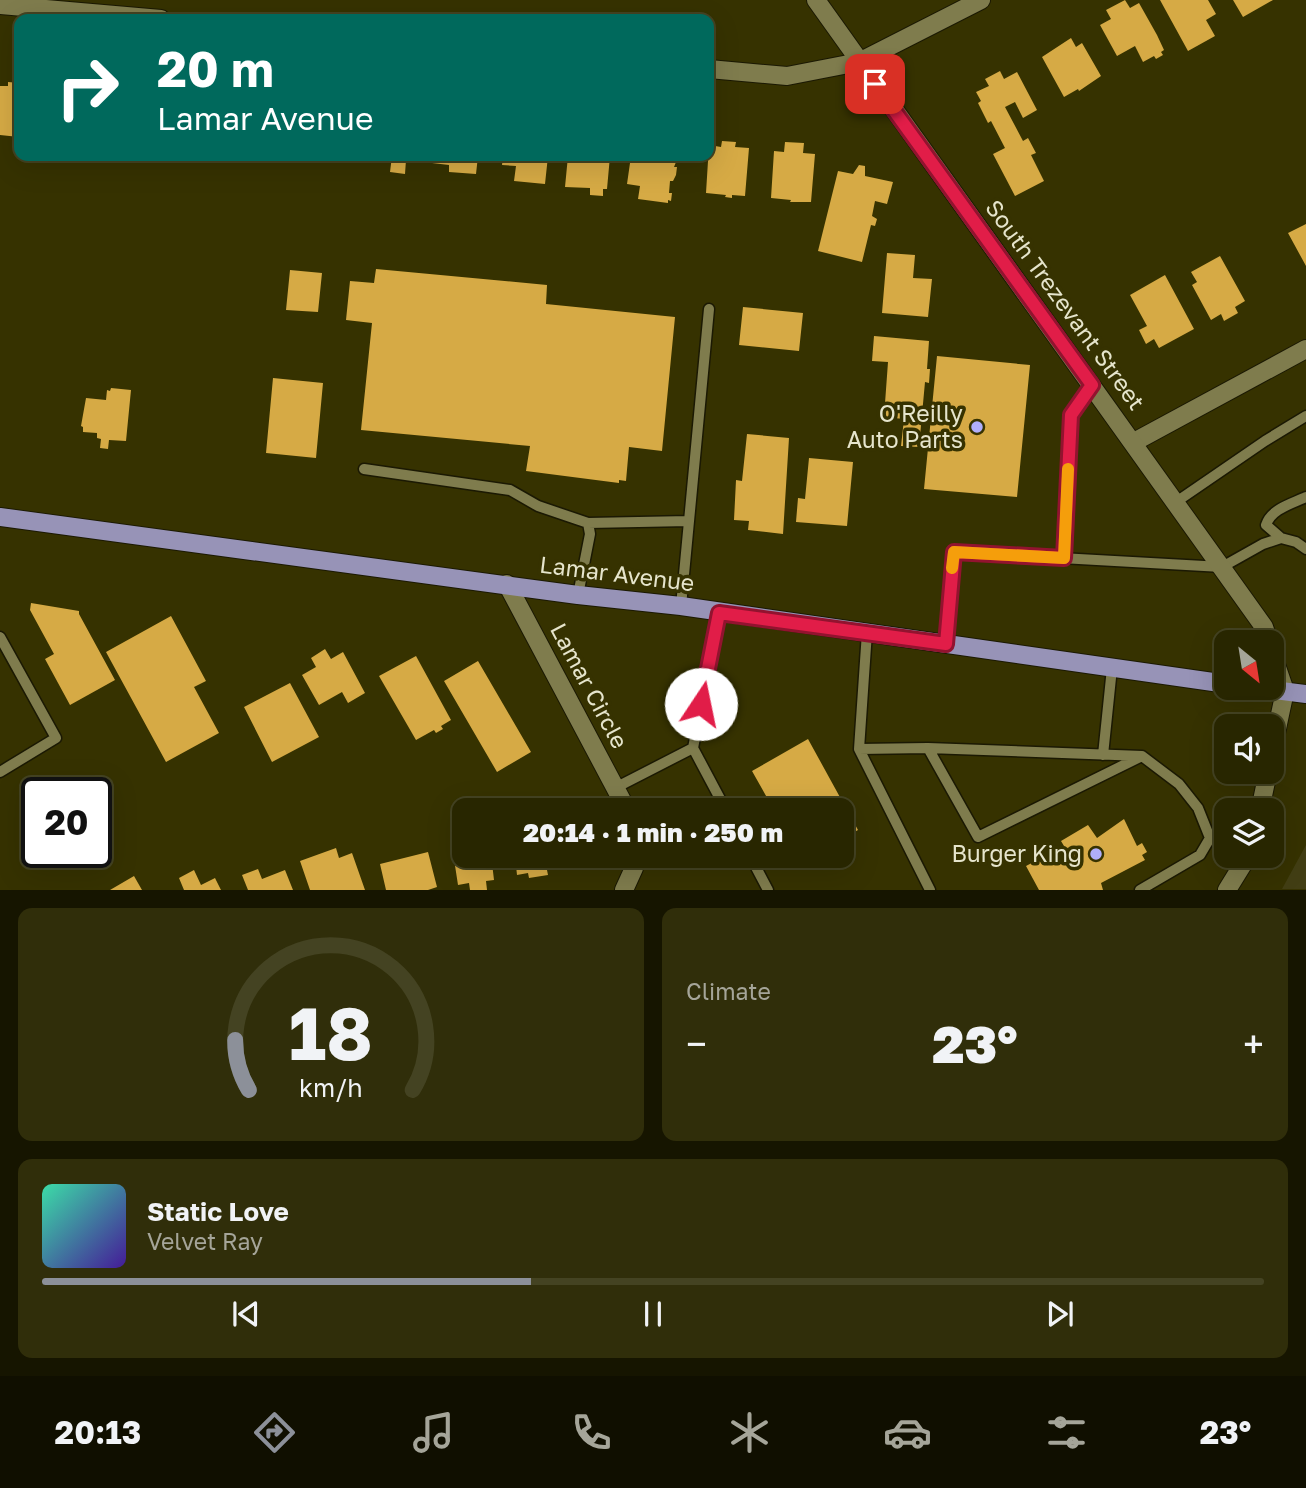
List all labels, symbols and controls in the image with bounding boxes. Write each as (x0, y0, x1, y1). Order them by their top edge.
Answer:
text: 20 m (157, 39, 274, 98)
icon: right (42, 42, 133, 133)
pin (845, 54, 905, 114)
icon: arrive (856, 65, 894, 103)
text: Lamar Avenue (157, 99, 373, 137)
street label: South Trezevant Street (980, 194, 1151, 415)
place label: O'Reilly Auto Parts (847, 399, 963, 453)
marker: O'Reilly Auto Parts (969, 419, 985, 435)
street label: Lamar Avenue (538, 550, 696, 596)
street label: Lamar Circle (545, 618, 635, 753)
north arrow (1214, 630, 1284, 700)
map controls (1214, 630, 1284, 868)
position arrow (664, 667, 738, 741)
button: sound (1214, 714, 1284, 784)
speed limit sign: 20 (21, 777, 112, 868)
button: layers (1214, 798, 1284, 868)
text: 20:14 · 1 min · 250 m (523, 817, 783, 848)
place label: Burger King (951, 839, 1082, 867)
marker: Burger King (1088, 846, 1104, 862)
text: Climate (686, 977, 771, 1005)
text: 18 (289, 990, 373, 1077)
text: 23° (932, 1012, 1018, 1074)
text: − (686, 1021, 707, 1066)
text: + (1243, 1021, 1264, 1066)
text: km/h (299, 1072, 363, 1103)
text: Static Love (147, 1196, 289, 1227)
text: Velvet Ray (147, 1227, 263, 1255)
icon: previous (227, 1295, 265, 1333)
icon: pause (634, 1295, 672, 1333)
icon: next (1041, 1295, 1079, 1333)
icon: directions (250, 1408, 299, 1457)
icon: music (409, 1408, 458, 1457)
icon: phone (567, 1408, 616, 1457)
icon: climate (725, 1408, 774, 1457)
icon: car (883, 1408, 932, 1457)
icon: filters (1042, 1408, 1091, 1457)
text: 20:13 (55, 1413, 141, 1451)
text: 23° (1200, 1413, 1251, 1451)

